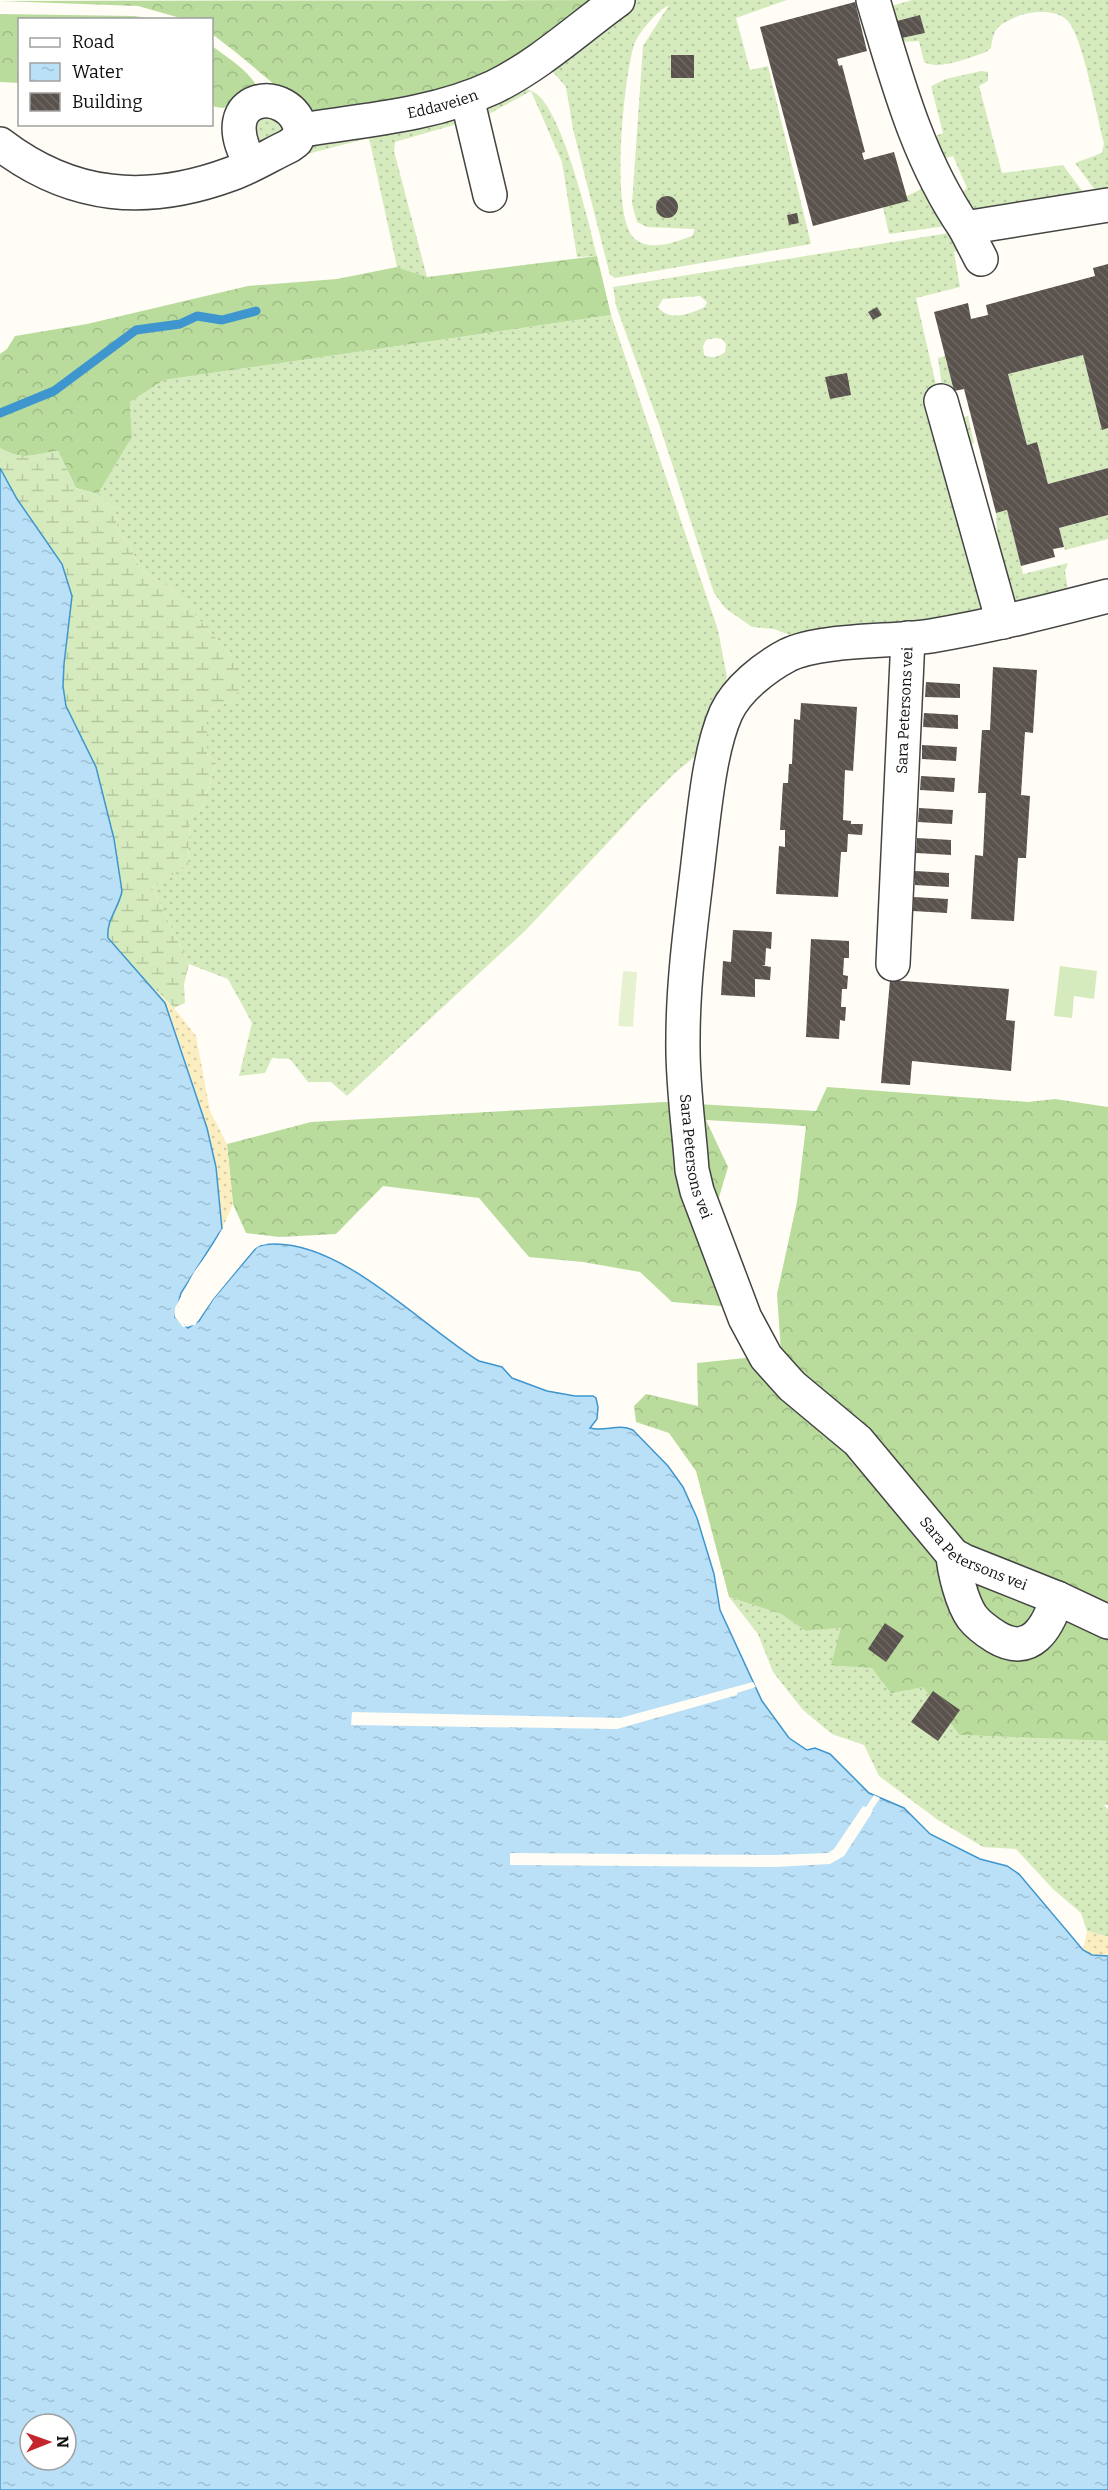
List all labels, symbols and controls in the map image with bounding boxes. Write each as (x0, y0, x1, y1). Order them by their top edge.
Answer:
legend (18, 18, 213, 126)
text: Road (72, 31, 115, 53)
text: Water (72, 61, 123, 83)
street label: Eddaveien (406, 86, 481, 123)
text: Building (72, 91, 143, 113)
street label: Sara Petersons vei (893, 646, 917, 774)
street label: Sara Petersons vei (676, 1093, 716, 1222)
street label: Sara Petersons vei (916, 1513, 1030, 1594)
north arrow (18, 2412, 78, 2472)
text: N (53, 2435, 72, 2448)

